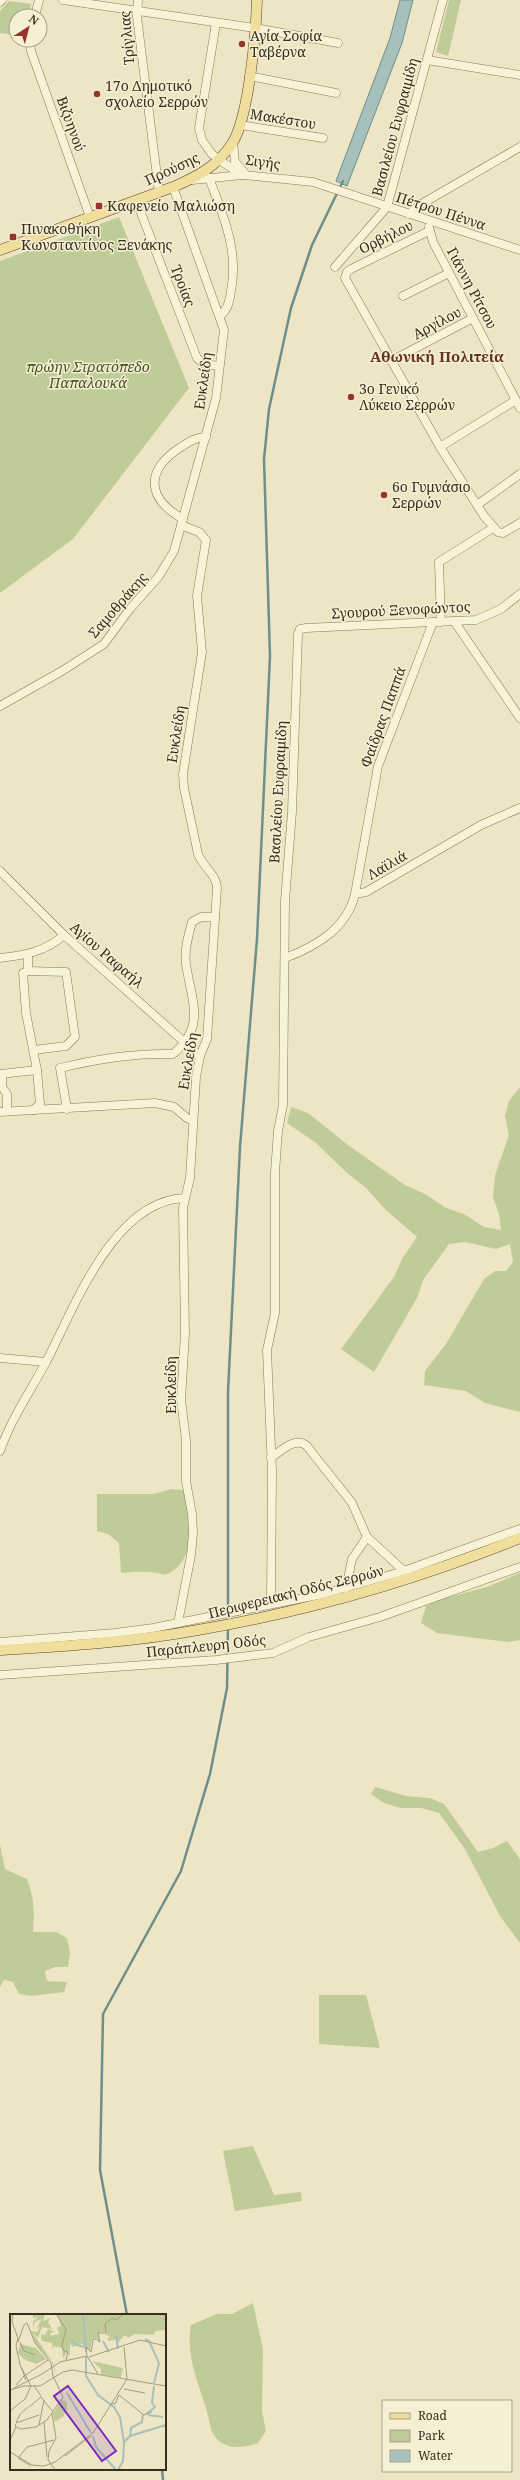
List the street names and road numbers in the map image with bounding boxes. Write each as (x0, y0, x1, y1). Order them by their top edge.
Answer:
street label: Τρίγλιας (115, 10, 138, 66)
street label: Βασιλείου Ευφραιμίδη (367, 55, 422, 198)
street label: Βιζυηνού (53, 94, 90, 154)
street label: Μακέστου (249, 104, 318, 133)
street label: Προύσης (141, 148, 202, 189)
street label: Σιγής (244, 150, 282, 173)
street label: Πέτρου Πέννα (394, 187, 488, 234)
street label: Ορβήλου (356, 215, 416, 258)
street label: Γιάννη Ρίτσου (443, 244, 502, 332)
street label: Τροίας (167, 262, 200, 310)
street label: Αργίλου (409, 302, 464, 343)
street label: Ευκλείδη (189, 351, 216, 411)
street label: Σαμοθράκης (84, 568, 152, 642)
street label: Σγουρού Ξενοφώντος (331, 596, 471, 623)
street label: Φαίδρας Παππά (355, 664, 410, 770)
street label: Ευκλείδη (162, 704, 189, 764)
street label: Βασιλείου Ευφραιμίδη (264, 720, 291, 864)
street label: Λαϊλιά (363, 845, 410, 884)
street label: Αγίου Ραφαήλ (66, 917, 149, 992)
street label: Ευκλείδη (173, 1031, 202, 1091)
street label: Ευκλείδη (161, 1356, 180, 1414)
street label: Περιφερειακή Οδός Σερρών (206, 1560, 386, 1623)
street label: Παράπλευρη Οδός (145, 1630, 267, 1661)

